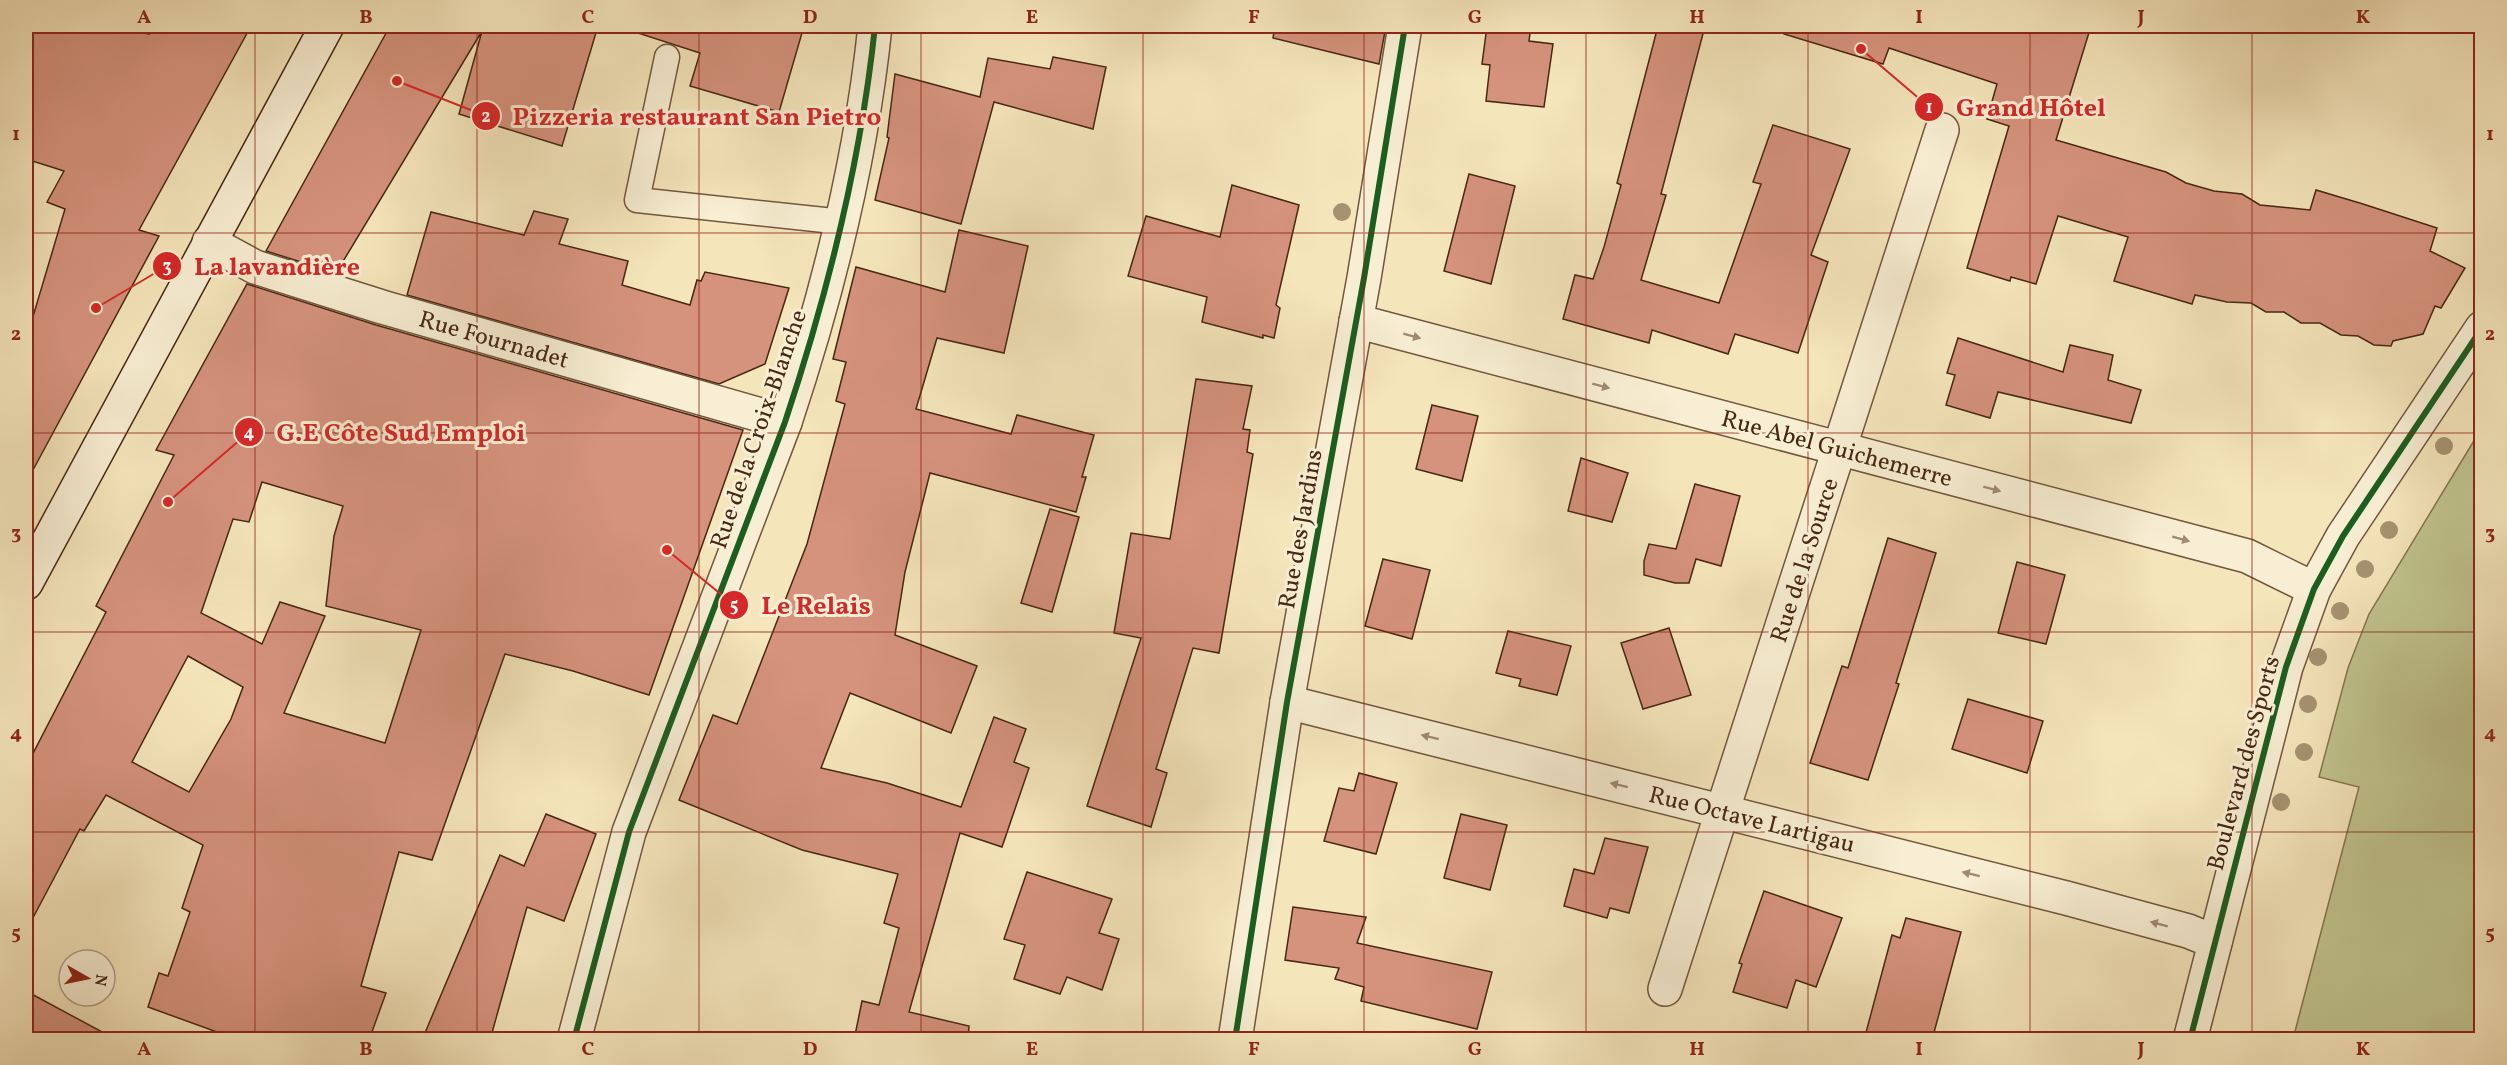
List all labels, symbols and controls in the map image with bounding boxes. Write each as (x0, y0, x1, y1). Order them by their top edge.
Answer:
text: A (137, 4, 151, 32)
text: B (359, 4, 373, 32)
text: C (582, 4, 595, 32)
text: D (803, 4, 817, 32)
text: E (1026, 4, 1038, 32)
text: F (1248, 4, 1260, 32)
text: G (1468, 4, 1482, 32)
text: H (1689, 4, 1705, 32)
text: I (1915, 4, 1923, 32)
text: J (2136, 4, 2145, 32)
text: K (2356, 4, 2371, 32)
callout: Grand Hôtel (1914, 85, 2118, 129)
text: Grand Hôtel (1956, 91, 2106, 127)
callout: Pizzeria restaurant San Pietro (471, 94, 894, 138)
text: 1 (1925, 96, 1933, 121)
text: Pizzeria restaurant San Pietro (513, 100, 881, 136)
text: 2 (481, 105, 491, 130)
text: 1 (12, 121, 20, 149)
text: 1 (2486, 121, 2494, 149)
callout: La lavandière (152, 244, 372, 288)
text: La lavandière (194, 250, 360, 286)
text: 3 (162, 255, 172, 280)
street label: Rue Fournadet (415, 303, 572, 379)
street label: Rue de la Croix-Blanche (703, 306, 817, 554)
text: 2 (11, 321, 21, 349)
text: 2 (2485, 321, 2495, 349)
one-way arrow (1403, 332, 1421, 341)
one-way arrow (1592, 381, 1610, 391)
street label: Rue Abel Guichemerre (1717, 403, 1956, 497)
callout: G.E Côte Sud Emploi (234, 410, 537, 454)
text: G.E Côte Sud Emploi (277, 416, 525, 452)
text: 4 (244, 421, 255, 446)
street label: Rue des Jardins (1271, 447, 1333, 612)
street label: Rue de la Source (1763, 474, 1849, 647)
one-way arrow (1984, 485, 2002, 494)
text: 3 (11, 520, 21, 548)
text: 3 (2485, 520, 2495, 548)
one-way arrow (2172, 535, 2190, 544)
callout: Le Relais (719, 583, 883, 627)
text: Le Relais (761, 589, 871, 625)
text: 5 (730, 594, 738, 619)
street label: Boulevard des Sports (2200, 652, 2290, 875)
text: 4 (10, 720, 22, 748)
text: 4 (2484, 720, 2496, 748)
one-way arrow (1420, 732, 1439, 742)
street label: Rue Octave Lartigau (1645, 779, 1858, 863)
one-way arrow (1609, 780, 1627, 789)
one-way arrow (1961, 869, 1979, 878)
one-way arrow (2150, 918, 2168, 928)
text: 5 (11, 920, 21, 948)
text: 5 (2485, 920, 2495, 948)
north arrow (57, 948, 117, 1008)
text: N (88, 973, 112, 988)
text: A (137, 1036, 151, 1064)
text: B (359, 1036, 373, 1064)
text: C (582, 1036, 595, 1064)
text: D (803, 1036, 817, 1064)
text: E (1026, 1036, 1038, 1064)
text: F (1248, 1036, 1260, 1064)
text: G (1468, 1036, 1482, 1064)
text: H (1689, 1036, 1705, 1064)
text: I (1915, 1036, 1923, 1064)
text: J (2136, 1036, 2145, 1064)
text: K (2356, 1036, 2371, 1064)

